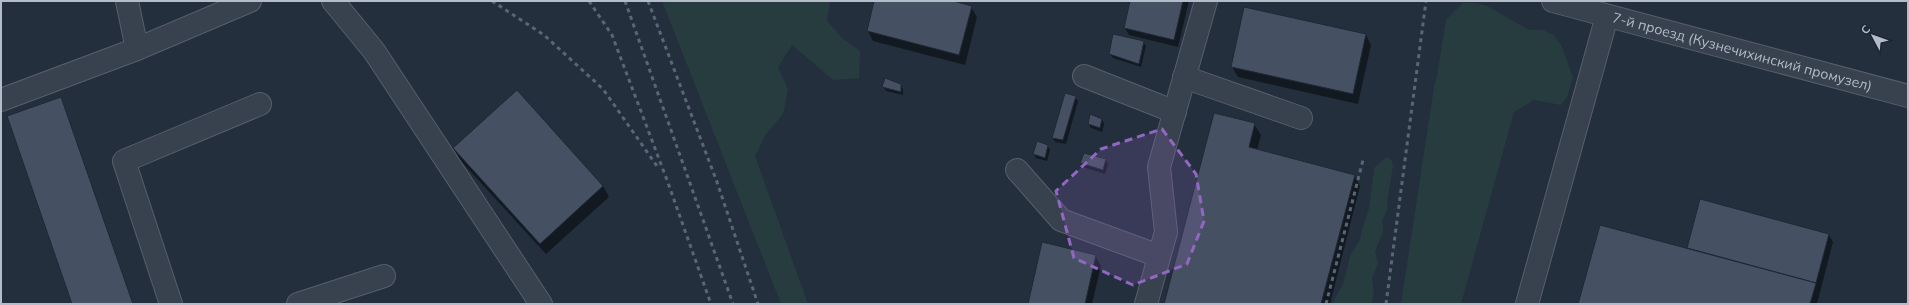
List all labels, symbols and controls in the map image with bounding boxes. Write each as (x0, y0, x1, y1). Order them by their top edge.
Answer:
street label: 7-й проезд (Кузнечихинский промузел) (1611, 8, 1874, 95)
north arrow (1853, 16, 1893, 56)
text: С (1858, 22, 1874, 37)

